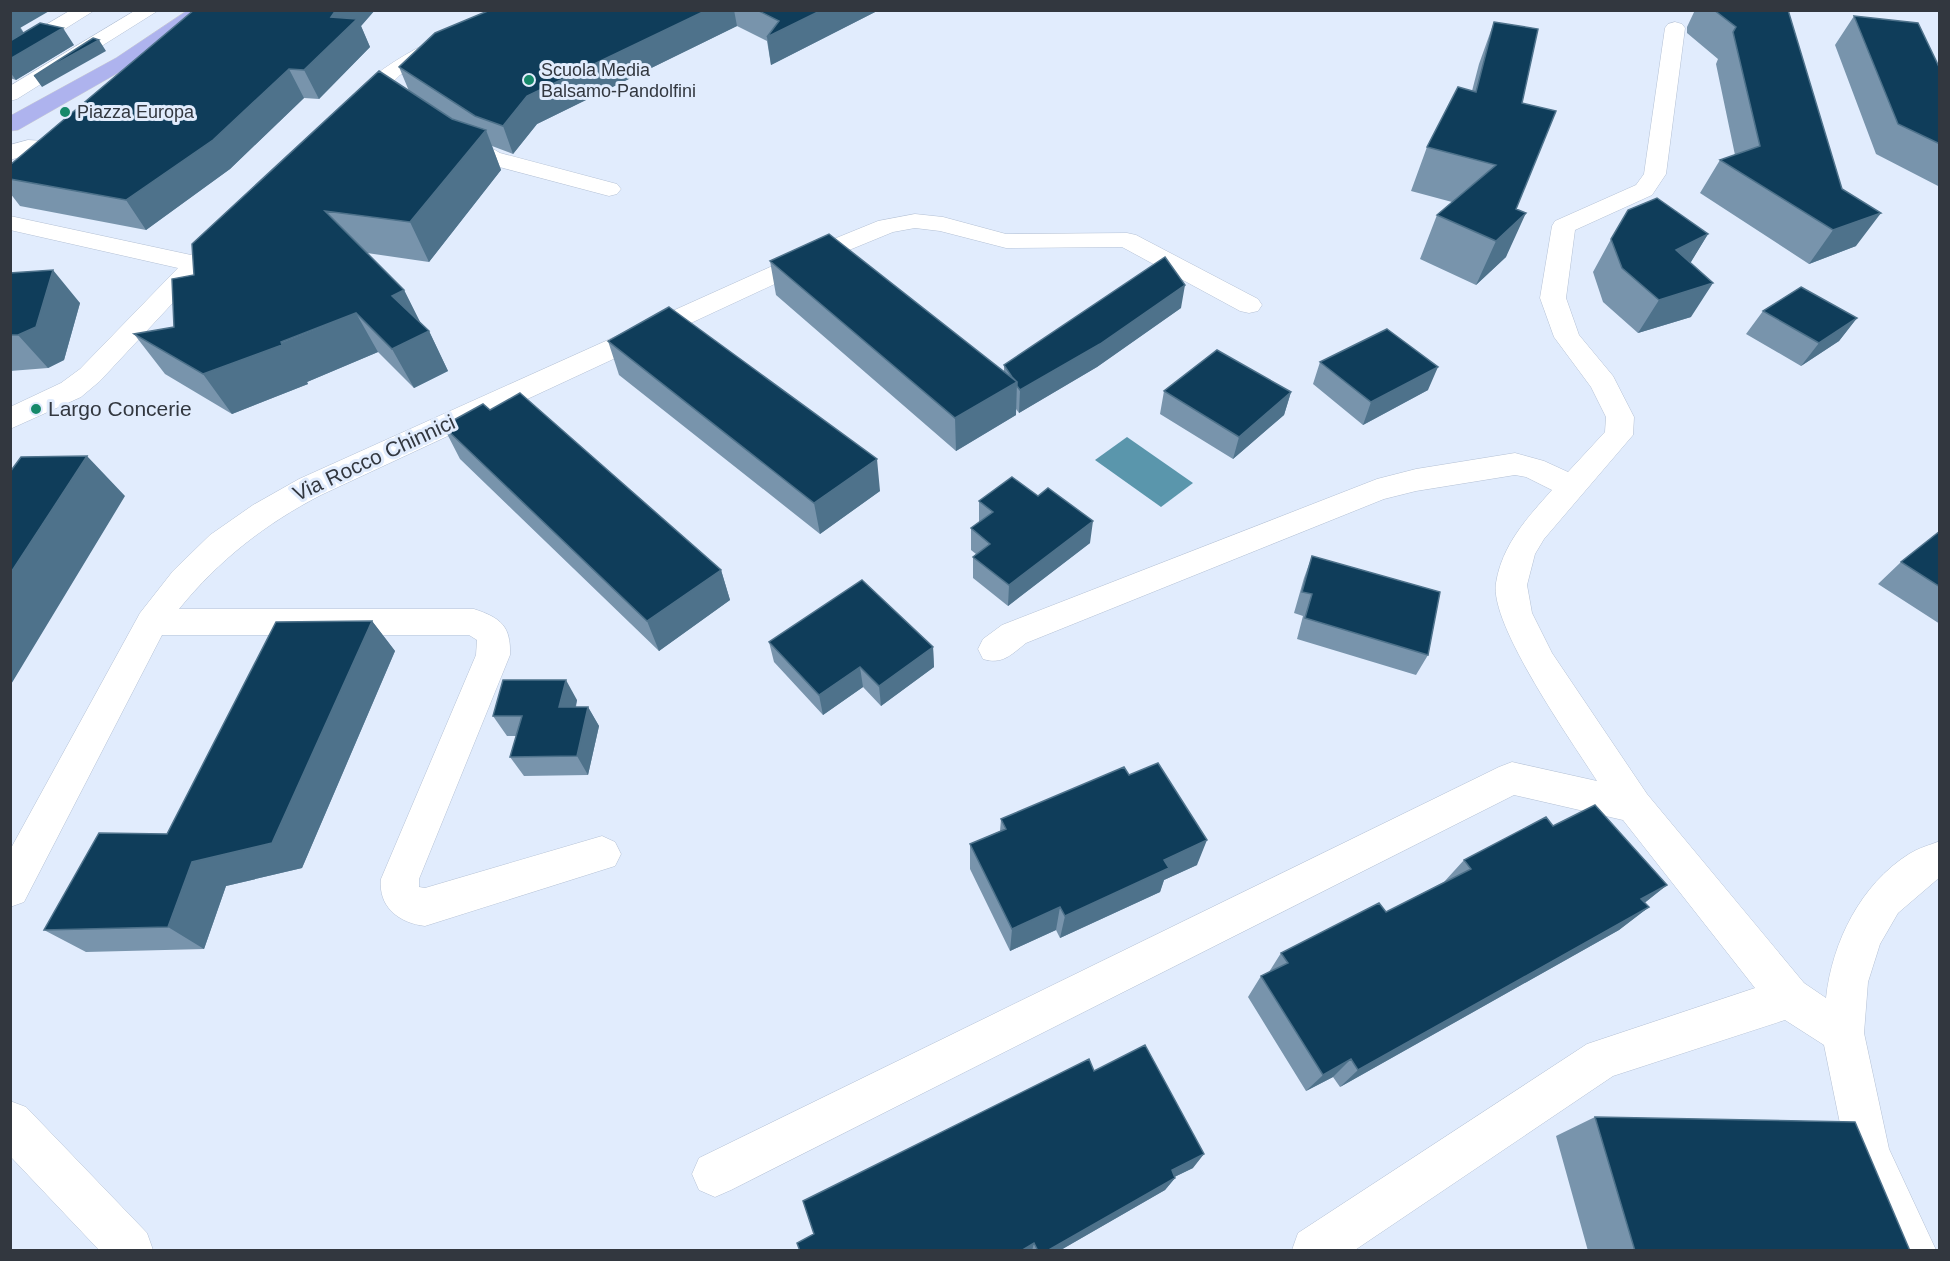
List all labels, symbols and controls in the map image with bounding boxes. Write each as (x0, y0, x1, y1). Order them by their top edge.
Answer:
place label: Scuola Media Balsamo-Pandolfini (541, 60, 696, 101)
marker: Scuola Media Balsamo-Pandolfini (522, 73, 536, 87)
place label: Piazza Europa (77, 102, 195, 122)
marker: Piazza Europa (58, 105, 72, 119)
place label: Largo Concerie (48, 397, 192, 420)
marker: Largo Concerie (29, 402, 43, 416)
street label: Via Rocco Chinnici (289, 410, 458, 505)

